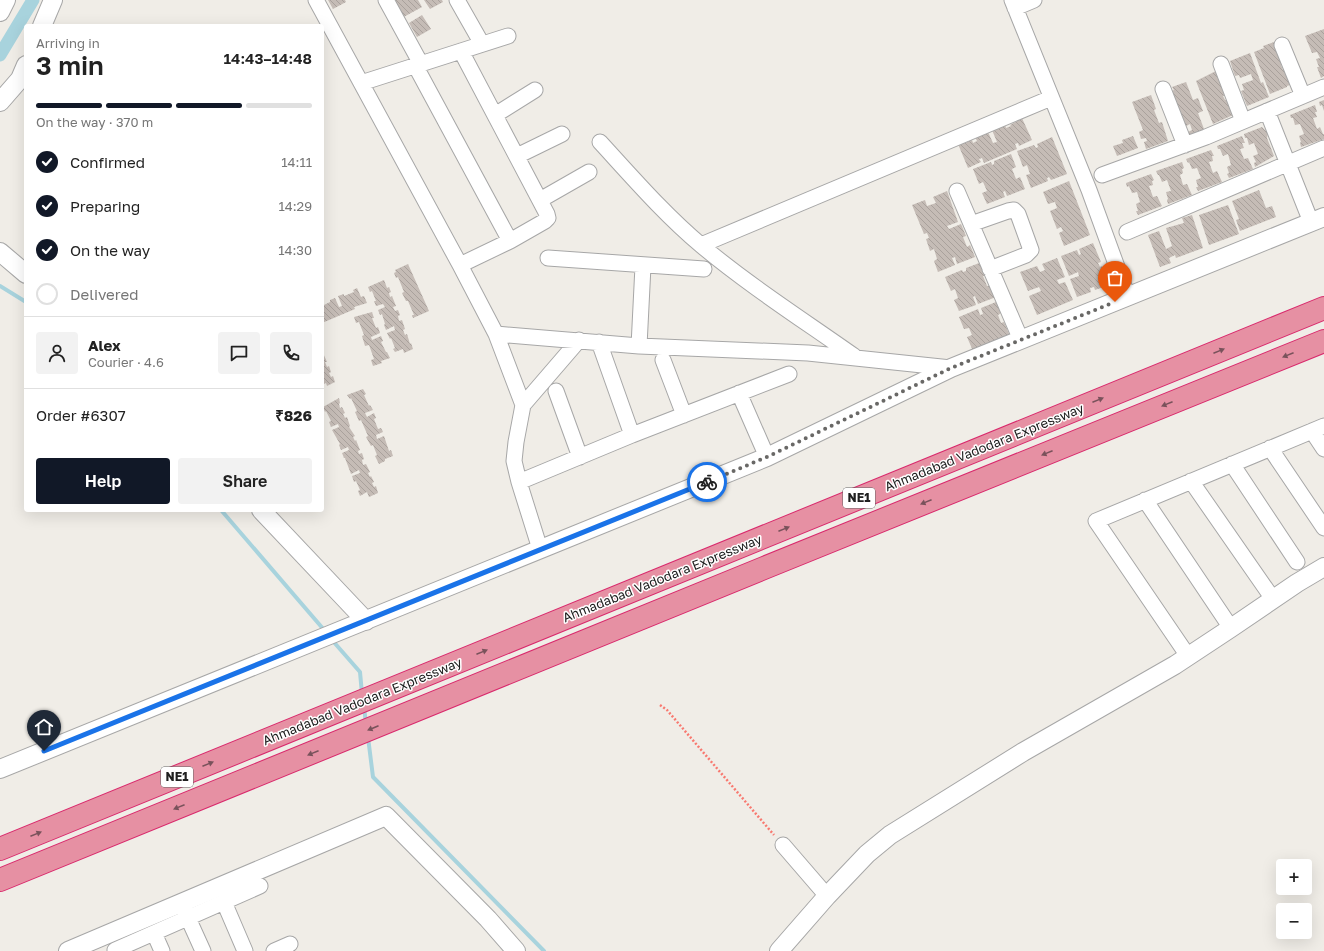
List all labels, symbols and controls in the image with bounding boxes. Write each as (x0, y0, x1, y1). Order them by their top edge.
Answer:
text: Arriving in (36, 35, 100, 51)
text: 14:43–14:48 (223, 49, 312, 67)
text: 3 min (36, 50, 104, 81)
text: On the way · 370 m (36, 114, 153, 130)
icon: check (36, 151, 58, 173)
text: Confirmed (70, 153, 145, 171)
text: 14:11 (281, 154, 312, 170)
icon: check (36, 195, 58, 217)
text: Preparing (70, 197, 140, 215)
text: 14:29 (278, 198, 312, 214)
icon: check (36, 239, 58, 261)
text: On the way (70, 241, 150, 259)
text: 14:30 (278, 242, 312, 258)
pin (1098, 261, 1132, 302)
icon: bag (1104, 267, 1126, 289)
text: Delivered (70, 285, 138, 303)
button: person (36, 332, 78, 374)
button: chat (218, 332, 260, 374)
button: phone (270, 332, 312, 374)
text: Alex (88, 336, 121, 354)
one-way arrow (1213, 348, 1225, 354)
one-way arrow (1281, 353, 1293, 359)
text: Courier · 4.6 (88, 354, 164, 370)
one-way arrow (1093, 397, 1105, 403)
street label: Ahmadabad Vadodara Expressway (882, 399, 1087, 494)
one-way arrow (1162, 401, 1173, 407)
text: Order #6307 (36, 406, 126, 424)
text: ₹826 (275, 406, 312, 424)
one-way arrow (1041, 450, 1052, 456)
button: Help (36, 458, 170, 504)
button: Share (178, 458, 312, 504)
courier (687, 462, 727, 502)
icon: bike (696, 471, 718, 493)
road number: NE1 (843, 488, 875, 508)
one-way arrow (920, 499, 932, 505)
one-way arrow (778, 526, 789, 532)
street label: Ahmadabad Vadodara Expressway (560, 530, 765, 625)
one-way arrow (476, 648, 488, 654)
street label: Ahmadabad Vadodara Expressway (260, 653, 465, 748)
pin (27, 710, 61, 751)
icon: home (33, 716, 55, 738)
one-way arrow (367, 725, 378, 731)
one-way arrow (306, 750, 318, 756)
one-way arrow (203, 761, 214, 767)
road number: NE1 (161, 767, 193, 787)
one-way arrow (174, 804, 185, 810)
one-way arrow (31, 831, 43, 837)
map controls (1276, 859, 1312, 939)
button: + (1276, 859, 1312, 895)
button: − (1276, 903, 1312, 939)

